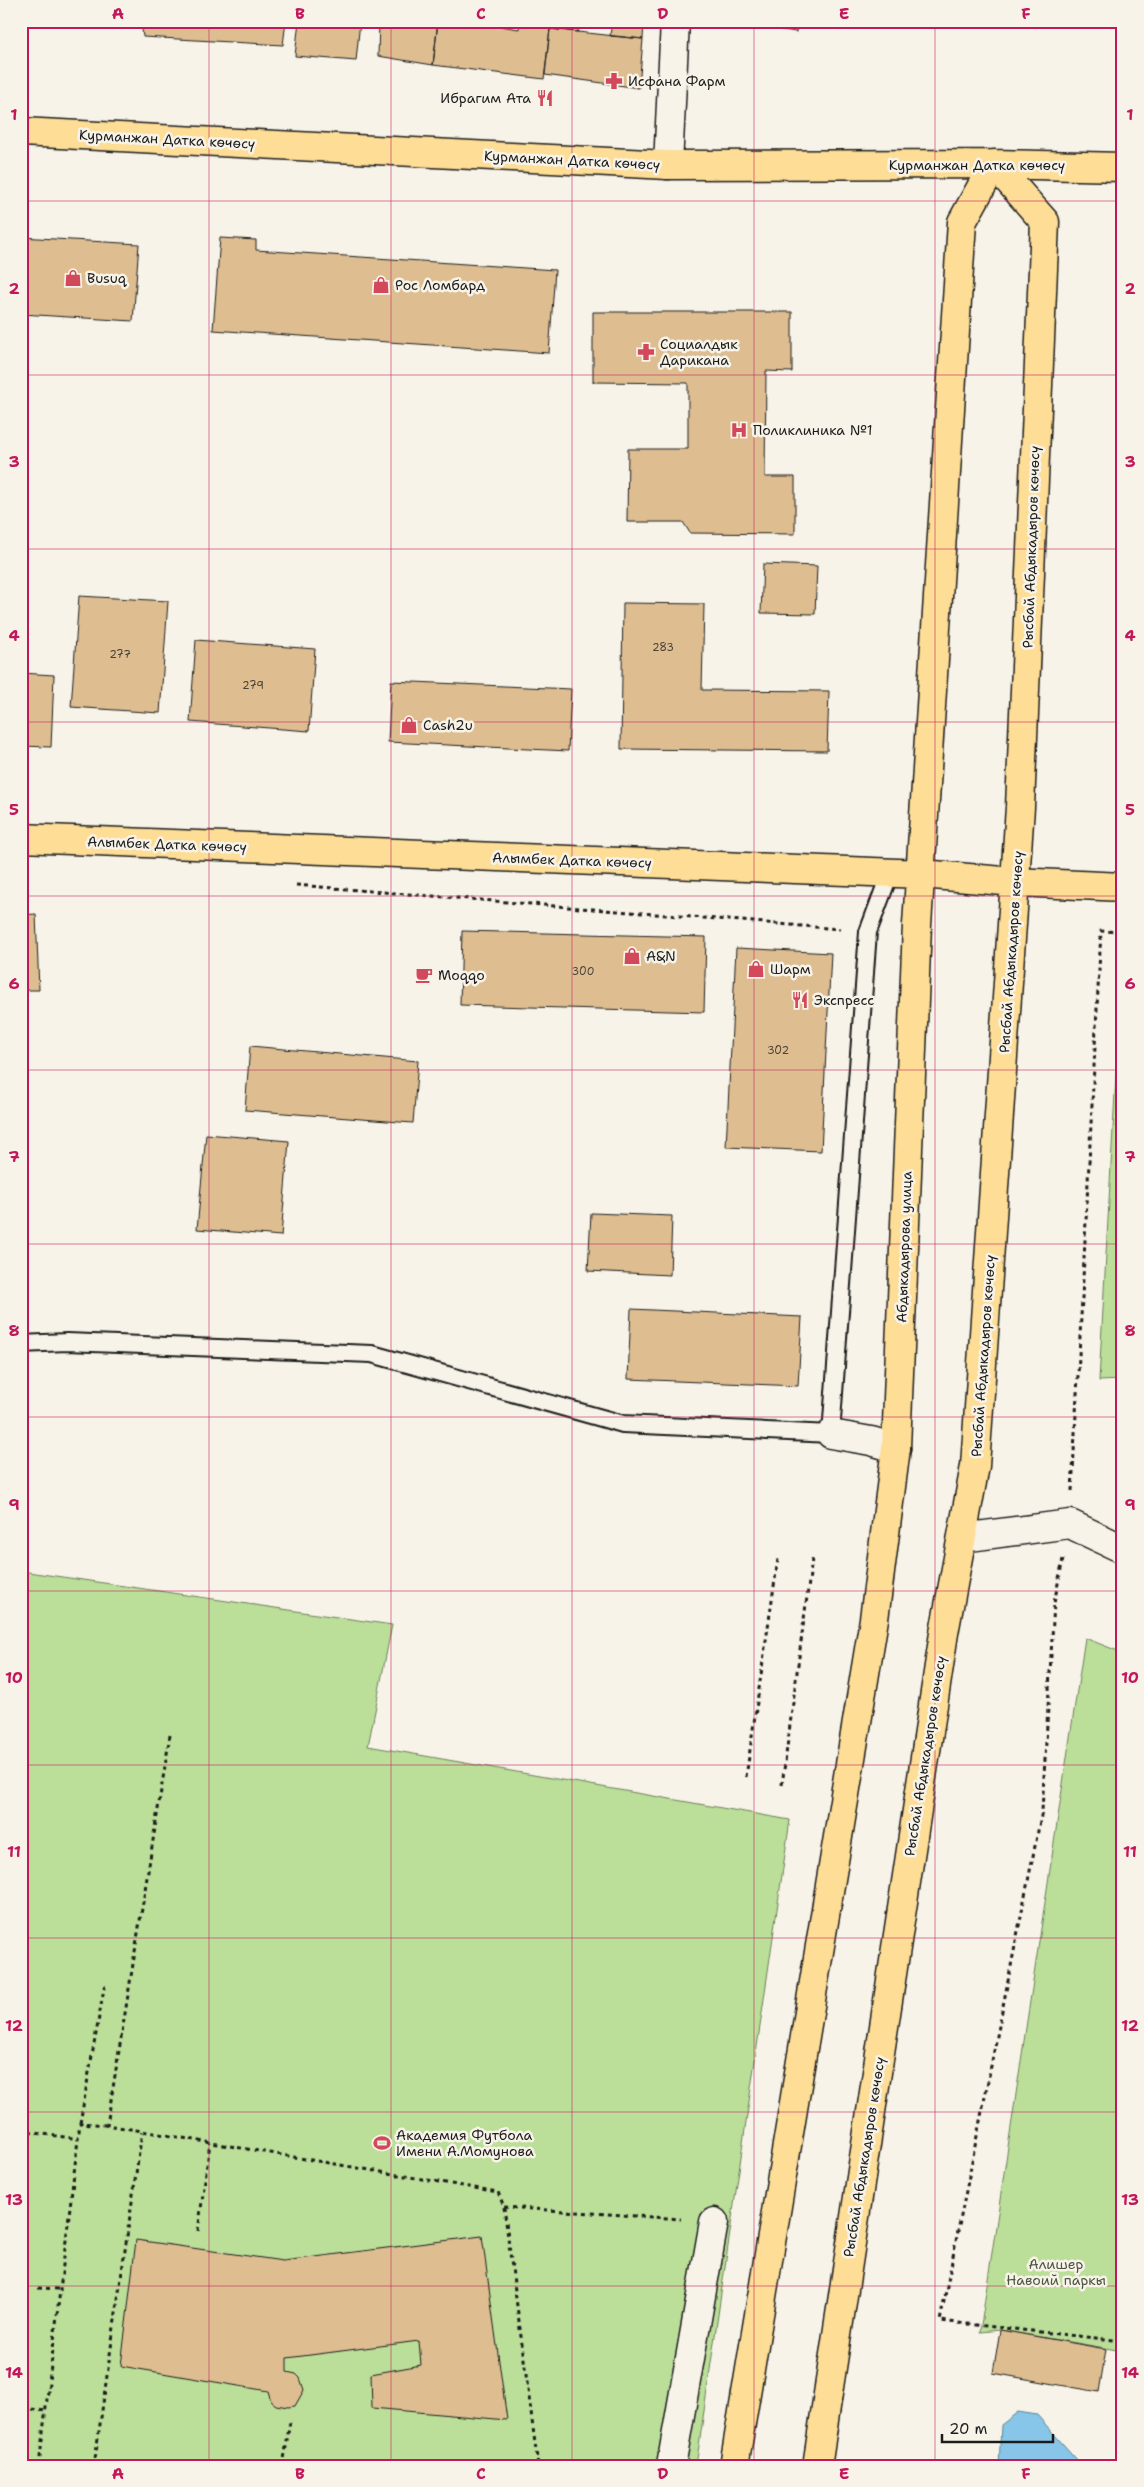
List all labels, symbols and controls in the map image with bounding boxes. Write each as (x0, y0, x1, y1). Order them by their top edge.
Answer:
text: A (112, 3, 124, 24)
text: B (295, 3, 305, 24)
text: C (476, 3, 486, 24)
text: D (657, 3, 669, 24)
text: E (839, 3, 849, 24)
text: F (1021, 3, 1031, 24)
pharmacy icon: Исфана Фарм (604, 71, 624, 91)
place label: Исфана Фарм (628, 72, 726, 90)
restaurant icon: Ибрагим Ата (535, 88, 555, 108)
place label: Ибрагим Ата (440, 89, 531, 107)
text: 1 (10, 104, 18, 125)
text: 1 (1126, 104, 1134, 125)
street label: Курманжан Датка көчөсү (78, 125, 256, 153)
street label: Курманжан Датка көчөсү (483, 146, 661, 174)
street label: Курманжан Датка көчөсү (889, 156, 1065, 174)
shop icon: Busuq (63, 268, 83, 288)
place label: Busuq (87, 269, 128, 287)
shop icon: Рос Ломбард (371, 275, 391, 295)
place label: Рос Ломбард (395, 276, 485, 294)
text: 2 (8, 278, 20, 299)
text: 2 (1124, 278, 1136, 299)
place label: Социалдык Дарикана (660, 335, 738, 369)
pharmacy icon: Социалдык Дарикана (636, 342, 656, 362)
hospital icon: Поликлиника №1 (729, 420, 749, 440)
place label: Поликлиника №1 (753, 421, 873, 439)
street label: Рысбай Абдыкадыров көчөсү (1018, 445, 1044, 649)
text: 3 (8, 451, 20, 472)
text: 3 (1124, 451, 1136, 472)
text: 4 (8, 625, 20, 646)
text: 4 (1124, 625, 1136, 646)
house number: 283 (652, 640, 674, 655)
house number: 277 (109, 647, 131, 662)
house number: 279 (242, 678, 264, 693)
shop icon: Cash2u (399, 715, 419, 735)
place label: Cash2u (423, 716, 473, 734)
text: 5 (9, 799, 19, 820)
text: 5 (1125, 799, 1135, 820)
street label: Алымбек Датка көчөсү (87, 832, 247, 856)
street label: Алымбек Датка көчөсү (492, 848, 652, 872)
street label: Рысбай Абдыкадыров көчөсү (995, 850, 1027, 1054)
shop icon: A&N (622, 946, 642, 966)
place label: A&N (646, 947, 676, 965)
shop icon: Шарм (746, 959, 766, 979)
place label: Шарм (770, 960, 811, 978)
house number: 300 (572, 964, 594, 979)
cafe icon: Moqqo (414, 965, 434, 985)
place label: Moqqo (438, 966, 485, 984)
text: 6 (8, 973, 20, 994)
text: 6 (1124, 973, 1136, 994)
restaurant icon: Экспресс (790, 990, 810, 1010)
place label: Экспресс (814, 991, 874, 1009)
house number: 302 (767, 1043, 789, 1058)
text: 7 (8, 1146, 20, 1167)
text: 7 (1124, 1146, 1136, 1167)
street label: Абдыкадырова улица (892, 1171, 916, 1323)
street label: Рысбай Абдыкадыров көчөсү (967, 1254, 999, 1458)
text: 8 (8, 1320, 20, 1341)
text: 8 (1124, 1320, 1136, 1341)
text: 9 (8, 1494, 20, 1515)
text: 9 (1124, 1494, 1136, 1515)
street label: Рысбай Абдыкадыров көчөсү (900, 1655, 950, 1857)
text: 10 (5, 1667, 23, 1688)
text: 10 (1121, 1667, 1139, 1688)
text: 11 (7, 1841, 21, 1862)
text: 11 (1123, 1841, 1137, 1862)
text: 12 (5, 2015, 23, 2036)
text: 12 (1121, 2015, 1139, 2036)
street label: Рысбай Абдыкадыров көчөсү (839, 2056, 889, 2258)
place label: Академия Футбола Имени А.Момунова (396, 2126, 534, 2160)
sports icon: Академия Футбола Имени А.Момунова (372, 2133, 392, 2153)
text: 13 (5, 2189, 23, 2210)
text: 13 (1121, 2189, 1139, 2210)
park label: Алишер Навоий паркы (1006, 2255, 1106, 2289)
text: 14 (5, 2362, 23, 2383)
text: 14 (1121, 2362, 1139, 2383)
scale bar (942, 2412, 1053, 2444)
text: 20 m (949, 2419, 988, 2439)
text: A (112, 2463, 124, 2484)
text: B (295, 2463, 305, 2484)
text: C (476, 2463, 486, 2484)
text: D (657, 2463, 669, 2484)
text: E (839, 2463, 849, 2484)
text: F (1021, 2463, 1031, 2484)

